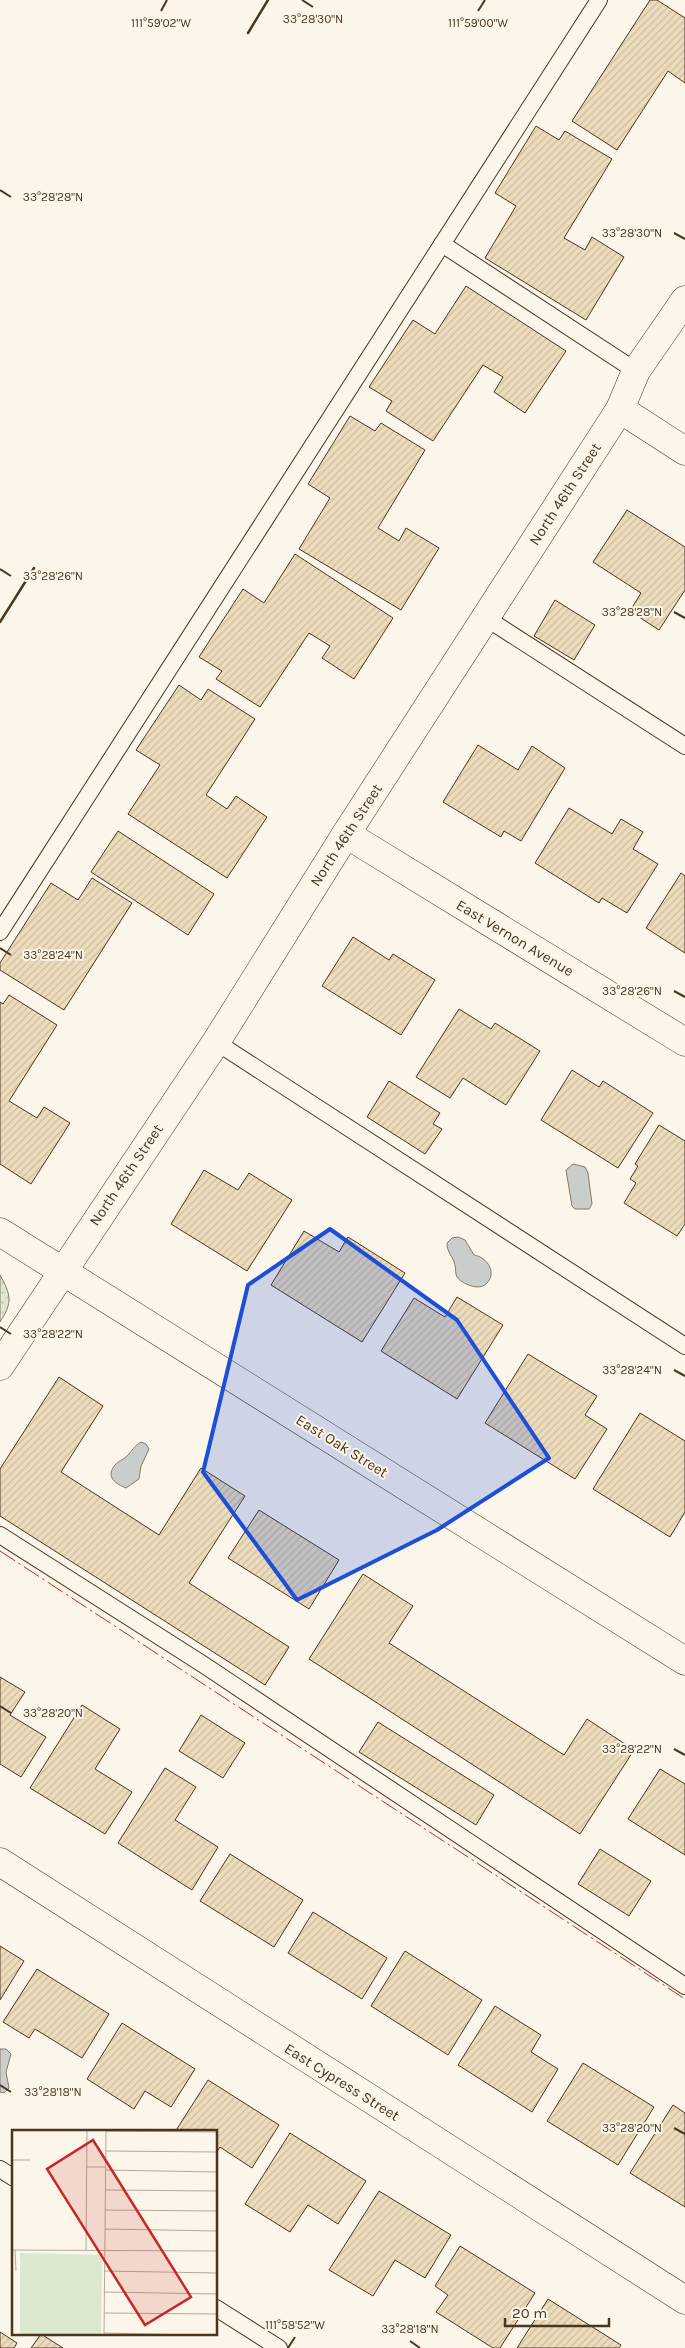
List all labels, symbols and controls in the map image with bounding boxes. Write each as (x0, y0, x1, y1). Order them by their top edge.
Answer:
text: 33°28'30"N (283, 12, 343, 26)
text: 111°59'02"W (131, 16, 191, 30)
text: 111°59'00"W (448, 16, 508, 30)
text: 33°28'28"N (23, 190, 83, 204)
text: 33°28'30"N (602, 226, 662, 240)
street label: North 46th Street (525, 439, 605, 549)
text: 33°28'26"N (23, 569, 83, 583)
text: 33°28'28"N (602, 605, 662, 619)
street label: North 46th Street (306, 780, 386, 890)
street label: East Vernon Avenue (453, 896, 577, 980)
text: 33°28'24"N (23, 948, 83, 962)
text: 33°28'26"N (602, 984, 662, 998)
street label: North 46th Street (85, 1121, 167, 1229)
text: 33°28'22"N (23, 1327, 83, 1341)
text: 33°28'24"N (602, 1363, 662, 1377)
street label: East Oak Street (293, 1411, 392, 1482)
text: 33°28'20"N (23, 1706, 83, 1720)
text: 33°28'22"N (602, 1742, 662, 1756)
street label: East Cypress Street (281, 2039, 403, 2125)
text: 33°28'18"N (24, 2085, 82, 2099)
text: 33°28'20"N (602, 2121, 662, 2135)
inset map (12, 2130, 218, 2336)
scale bar (505, 2296, 609, 2328)
text: 20 m (512, 2304, 547, 2322)
text: 111°58'52"W (265, 2318, 325, 2332)
text: 33°28'18"N (381, 2322, 439, 2336)

